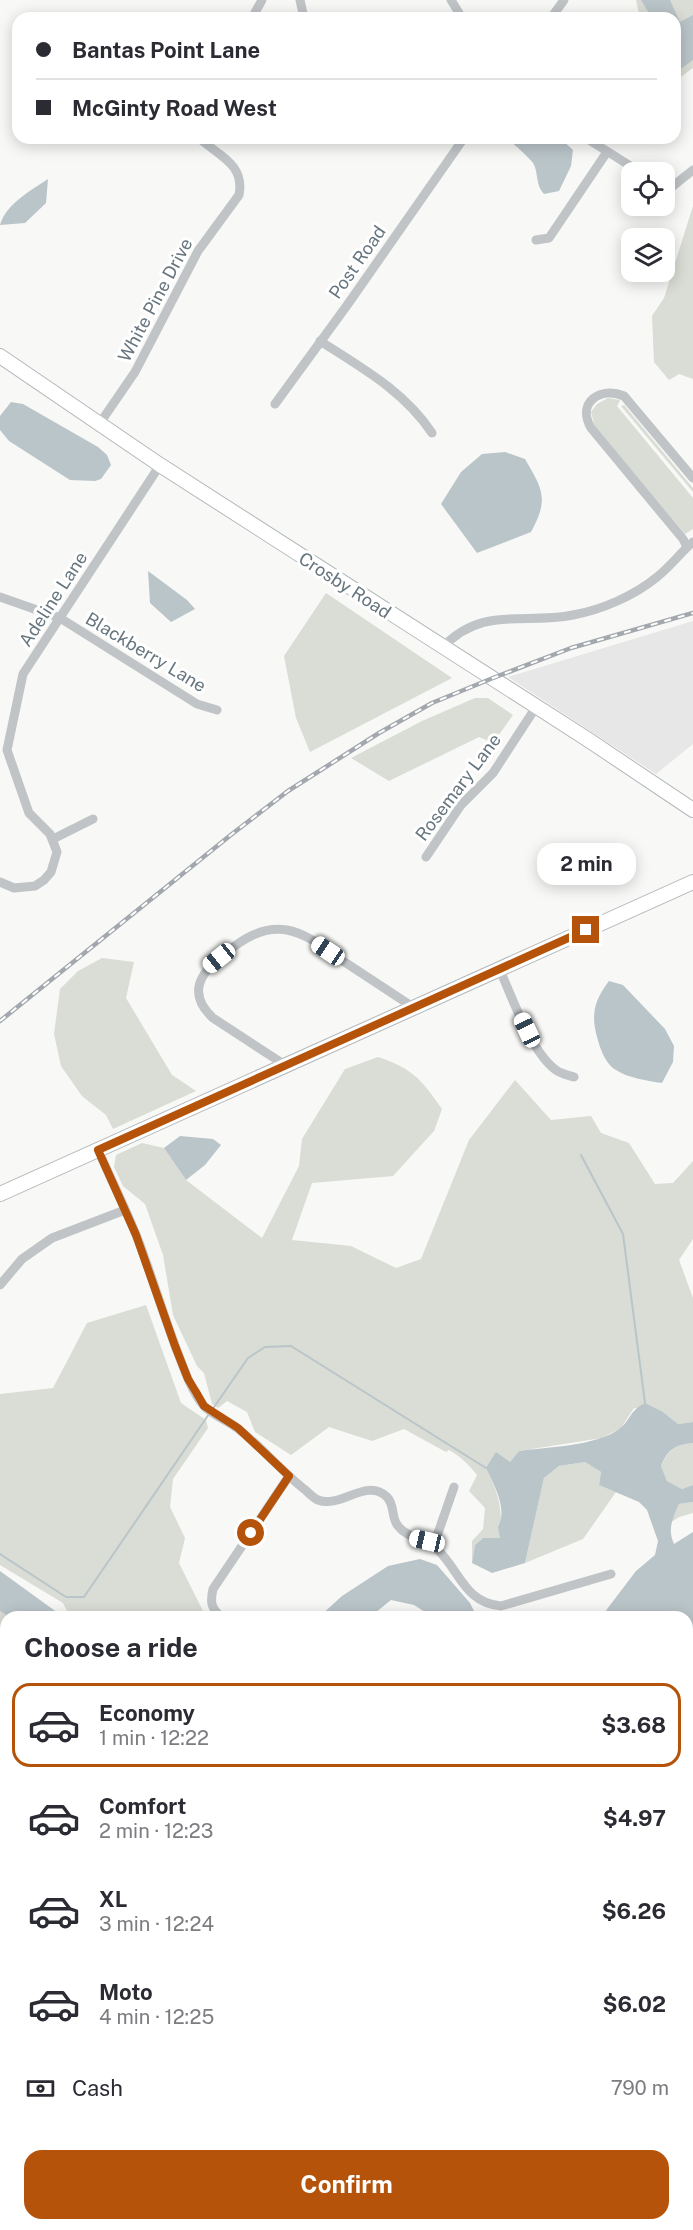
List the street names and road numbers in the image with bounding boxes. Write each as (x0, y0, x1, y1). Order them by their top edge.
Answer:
street label: Post Road (324, 221, 390, 303)
street label: White Pine Drive (114, 235, 196, 365)
street label: Crosby Road (295, 547, 395, 623)
street label: Adeline Lane (15, 548, 91, 650)
street label: Blackberry Lane (82, 608, 210, 696)
street label: Rosemary Lane (411, 729, 505, 845)

